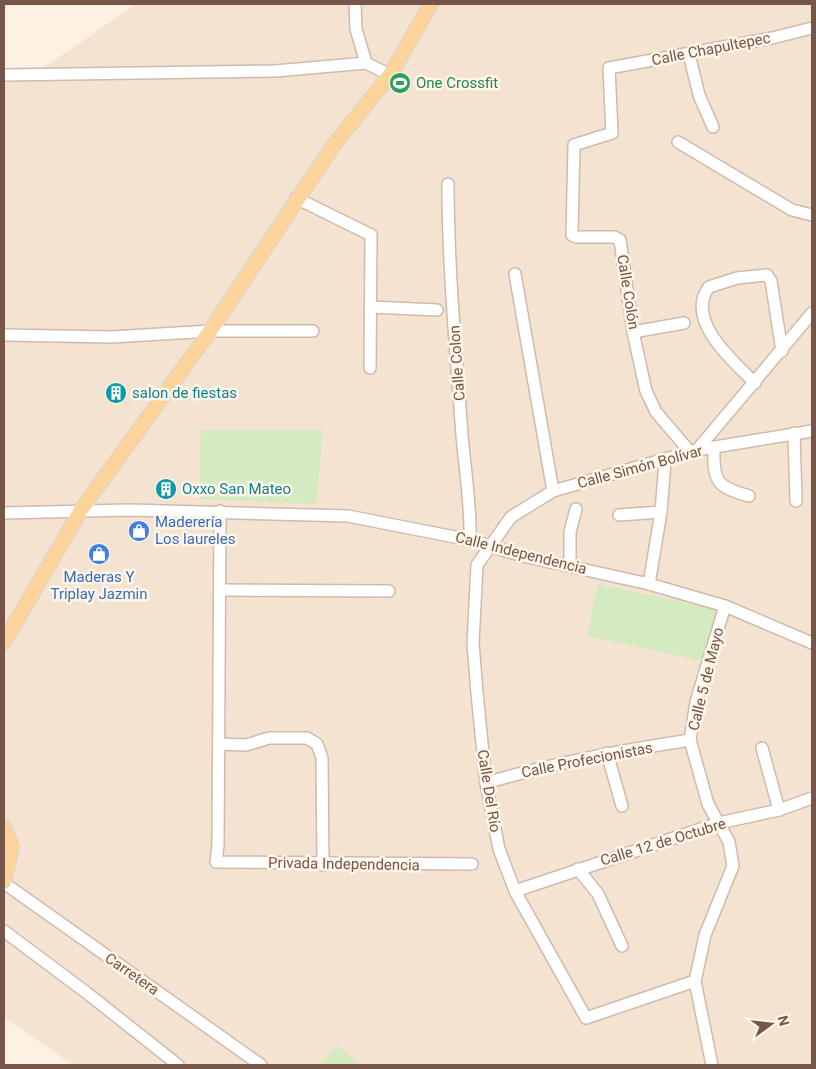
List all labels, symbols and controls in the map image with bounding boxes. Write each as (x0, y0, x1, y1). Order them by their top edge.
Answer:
street label: Calle Chapultepec (650, 29, 772, 69)
sports icon: One Crossfit (388, 71, 412, 95)
place label: One Crossfit (416, 74, 498, 92)
street label: Calle Colón (613, 253, 643, 331)
street label: Calle Colon (445, 325, 469, 401)
building icon: salon de fiestas (104, 381, 128, 405)
place label: salon de fiestas (132, 384, 237, 402)
street label: Calle Simón Bolívar (575, 442, 705, 492)
building icon: Oxxo San Mateo (154, 477, 178, 501)
place label: Oxxo San Mateo (182, 480, 291, 498)
place label: Maderería Los laureles (155, 513, 235, 548)
shop icon: Maderería Los laureles (127, 519, 151, 543)
street label: Calle Independencia (453, 528, 589, 578)
shop icon: Maderas Y Triplay Jazmin (87, 542, 111, 566)
place label: Maderas Y Triplay Jazmin (50, 568, 148, 603)
street label: Calle 5 de Mayo (684, 625, 728, 733)
street label: Calle Profecionistas (520, 738, 654, 782)
street label: Calle Del Río (474, 748, 504, 834)
street label: Calle 12 de Octubre (598, 814, 728, 870)
street label: Privada Independencia (268, 854, 420, 874)
street label: Carretera (102, 949, 162, 999)
north arrow (746, 999, 796, 1049)
text: N (775, 1014, 793, 1027)

